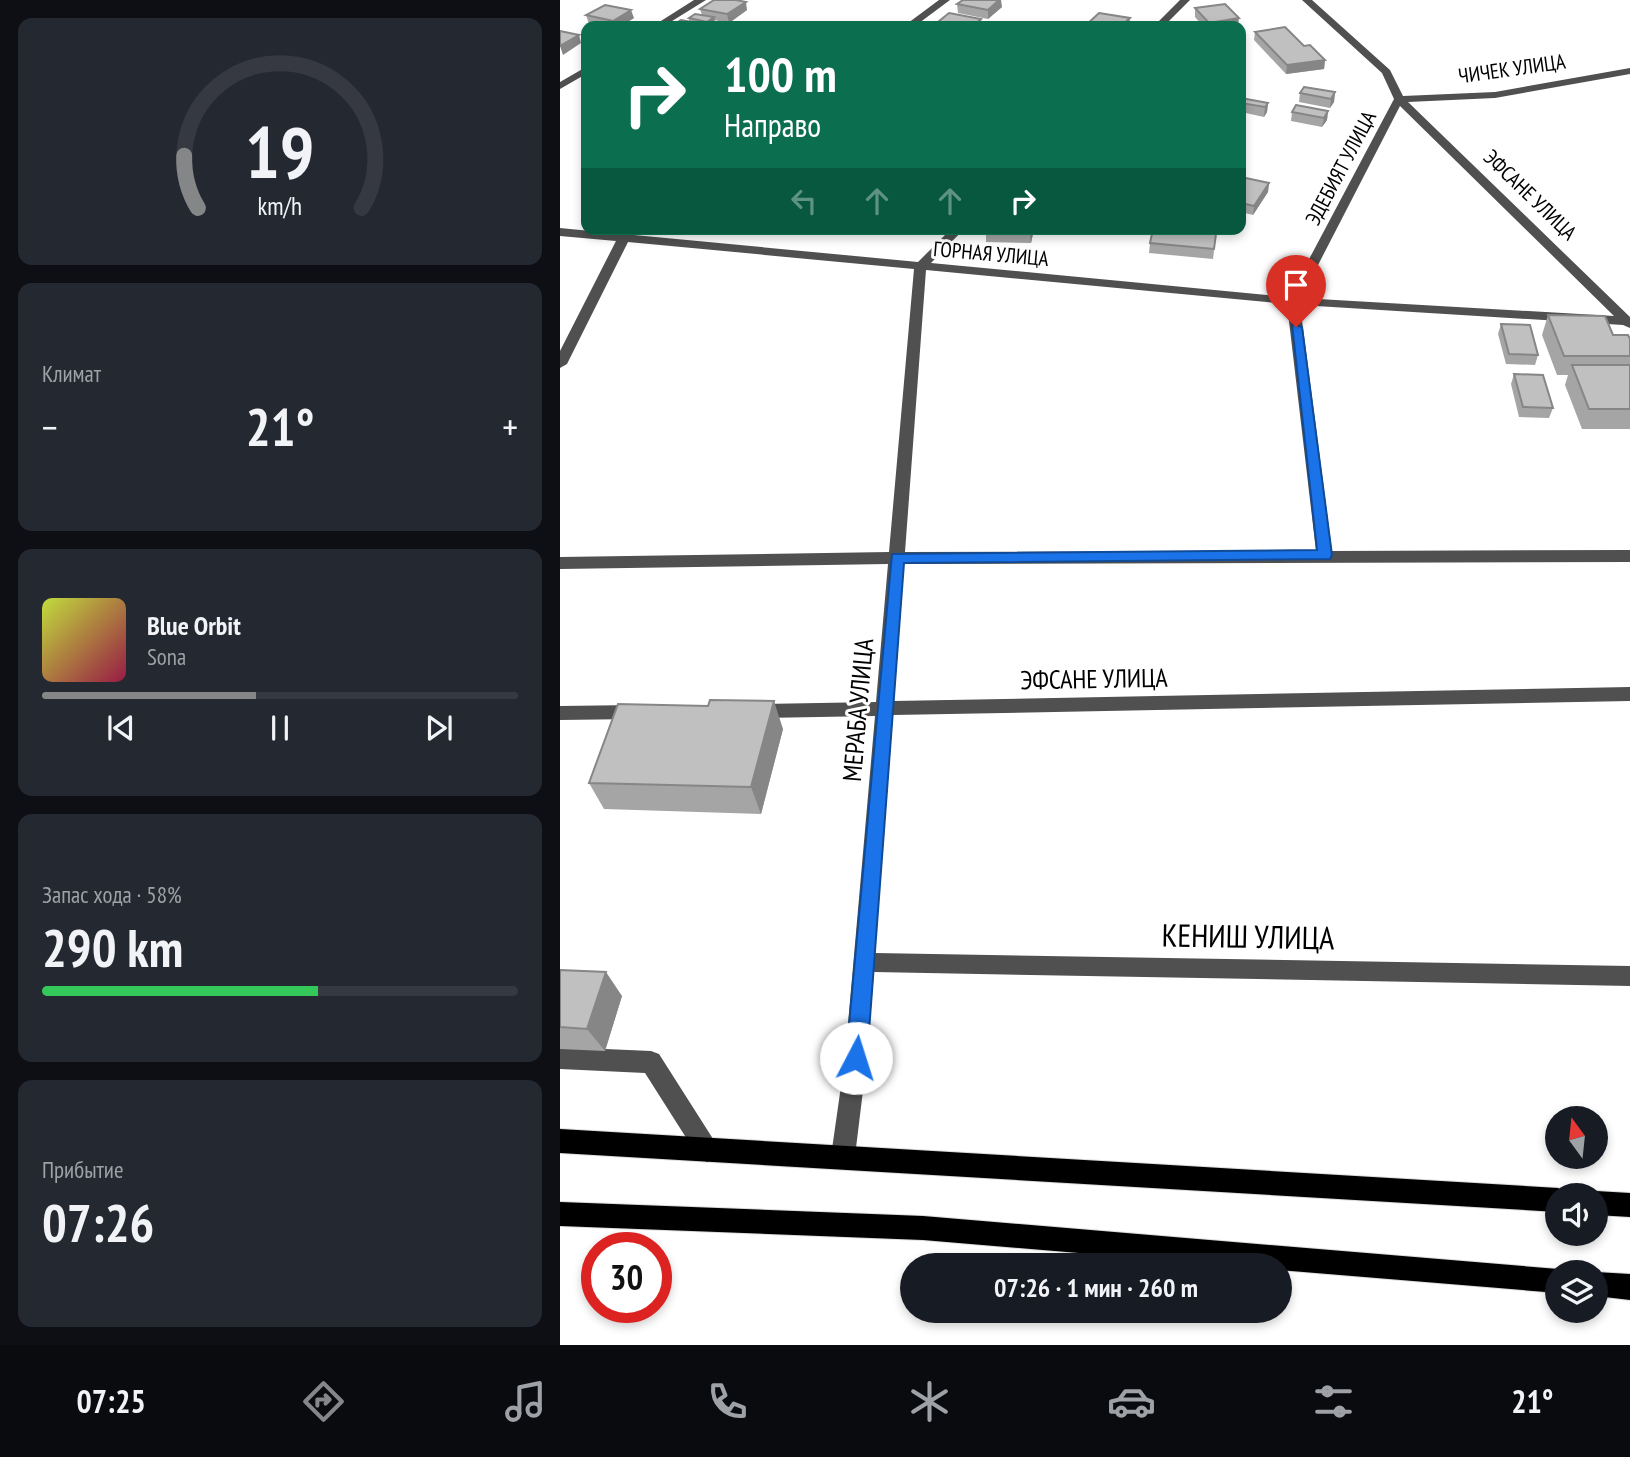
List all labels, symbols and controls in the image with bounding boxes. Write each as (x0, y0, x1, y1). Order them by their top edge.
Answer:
text: 100 m (724, 42, 837, 106)
street label: ЧИЧЕК УЛИЦА (1457, 48, 1567, 89)
icon: right (609, 49, 700, 140)
text: 19 (245, 104, 315, 198)
text: Направо (724, 104, 821, 146)
street label: ЭДЕБИЯТ УЛИЦА (1299, 106, 1382, 229)
street label: ЭФСАНЕ УЛИЦА (1478, 144, 1583, 246)
icon: left (785, 182, 823, 220)
icon: ahead (858, 182, 896, 220)
icon: ahead (931, 182, 969, 220)
icon: right (1004, 182, 1042, 220)
text: km/h (258, 190, 302, 222)
street label: ГОРНАЯ УЛИЦА (932, 235, 1050, 272)
pin (1266, 255, 1326, 327)
icon: arrive (1277, 266, 1315, 304)
text: Климат (42, 359, 101, 388)
text: 21° (246, 393, 314, 460)
text: − (42, 402, 58, 451)
text: + (502, 402, 518, 451)
text: Blue Orbit (147, 609, 241, 642)
street label: МЕРАБА УЛИЦА (835, 636, 880, 783)
text: Sona (147, 642, 186, 671)
street label: ЭФСАНЕ УЛИЦА (1020, 661, 1169, 696)
icon: previous (102, 709, 140, 747)
icon: pause (261, 709, 299, 747)
icon: next (420, 709, 458, 747)
text: Запас хода · 58% (42, 880, 182, 909)
street label: КЕНИШ УЛИЦА (1161, 913, 1335, 959)
text: 290 km (42, 914, 183, 981)
position arrow (819, 1021, 893, 1095)
north arrow (1545, 1106, 1608, 1169)
map controls (1545, 1106, 1608, 1323)
text: Прибытие (42, 1155, 123, 1184)
button: sound (1545, 1183, 1608, 1246)
text: 07:26 (42, 1189, 154, 1256)
speed limit sign: 30 (581, 1232, 672, 1323)
button: layers (1545, 1260, 1608, 1323)
text: 07:26 · 1 мин · 260 m (994, 1271, 1198, 1304)
icon: directions (299, 1377, 348, 1426)
icon: music (501, 1377, 550, 1426)
icon: phone (703, 1377, 752, 1426)
icon: climate (905, 1377, 954, 1426)
icon: car (1107, 1377, 1156, 1426)
icon: filters (1309, 1377, 1358, 1426)
text: 07:25 (77, 1380, 146, 1422)
text: 21° (1511, 1380, 1553, 1422)

